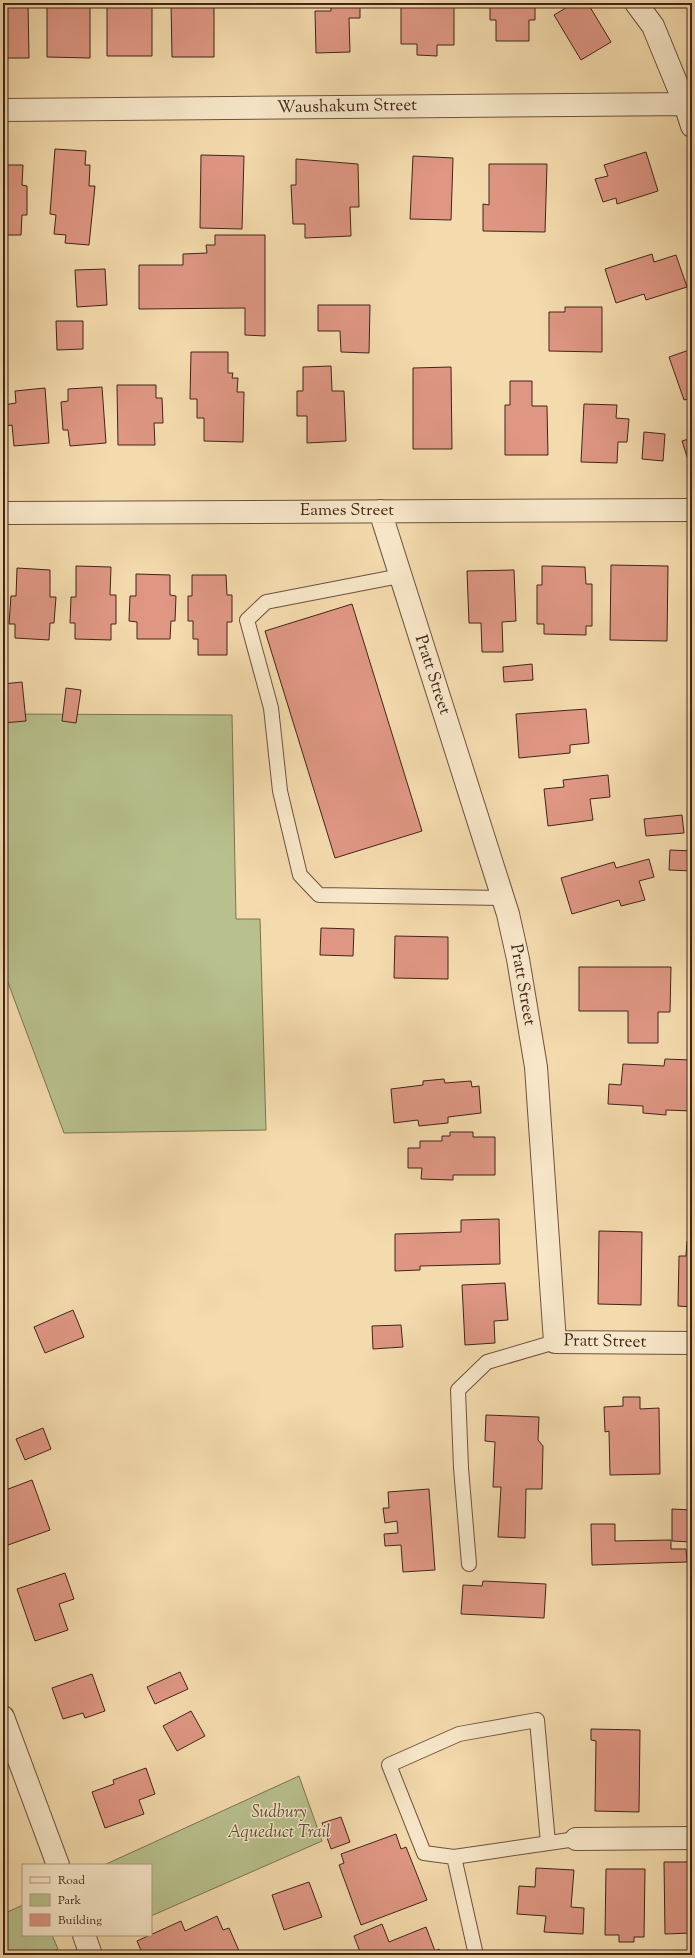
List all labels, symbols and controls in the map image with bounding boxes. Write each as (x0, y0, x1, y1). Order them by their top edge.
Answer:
street label: Waushakum Street (277, 94, 417, 120)
street label: Eames Street (300, 499, 394, 523)
street label: Pratt Street (408, 632, 456, 718)
street label: Pratt Street (503, 942, 541, 1028)
street label: Pratt Street (564, 1329, 647, 1355)
park label: Sudbury Aqueduct Trail (228, 1801, 330, 1845)
legend (22, 1864, 152, 1936)
text: Road (58, 1872, 85, 1890)
text: Park (58, 1892, 81, 1910)
text: Building (58, 1912, 102, 1930)

